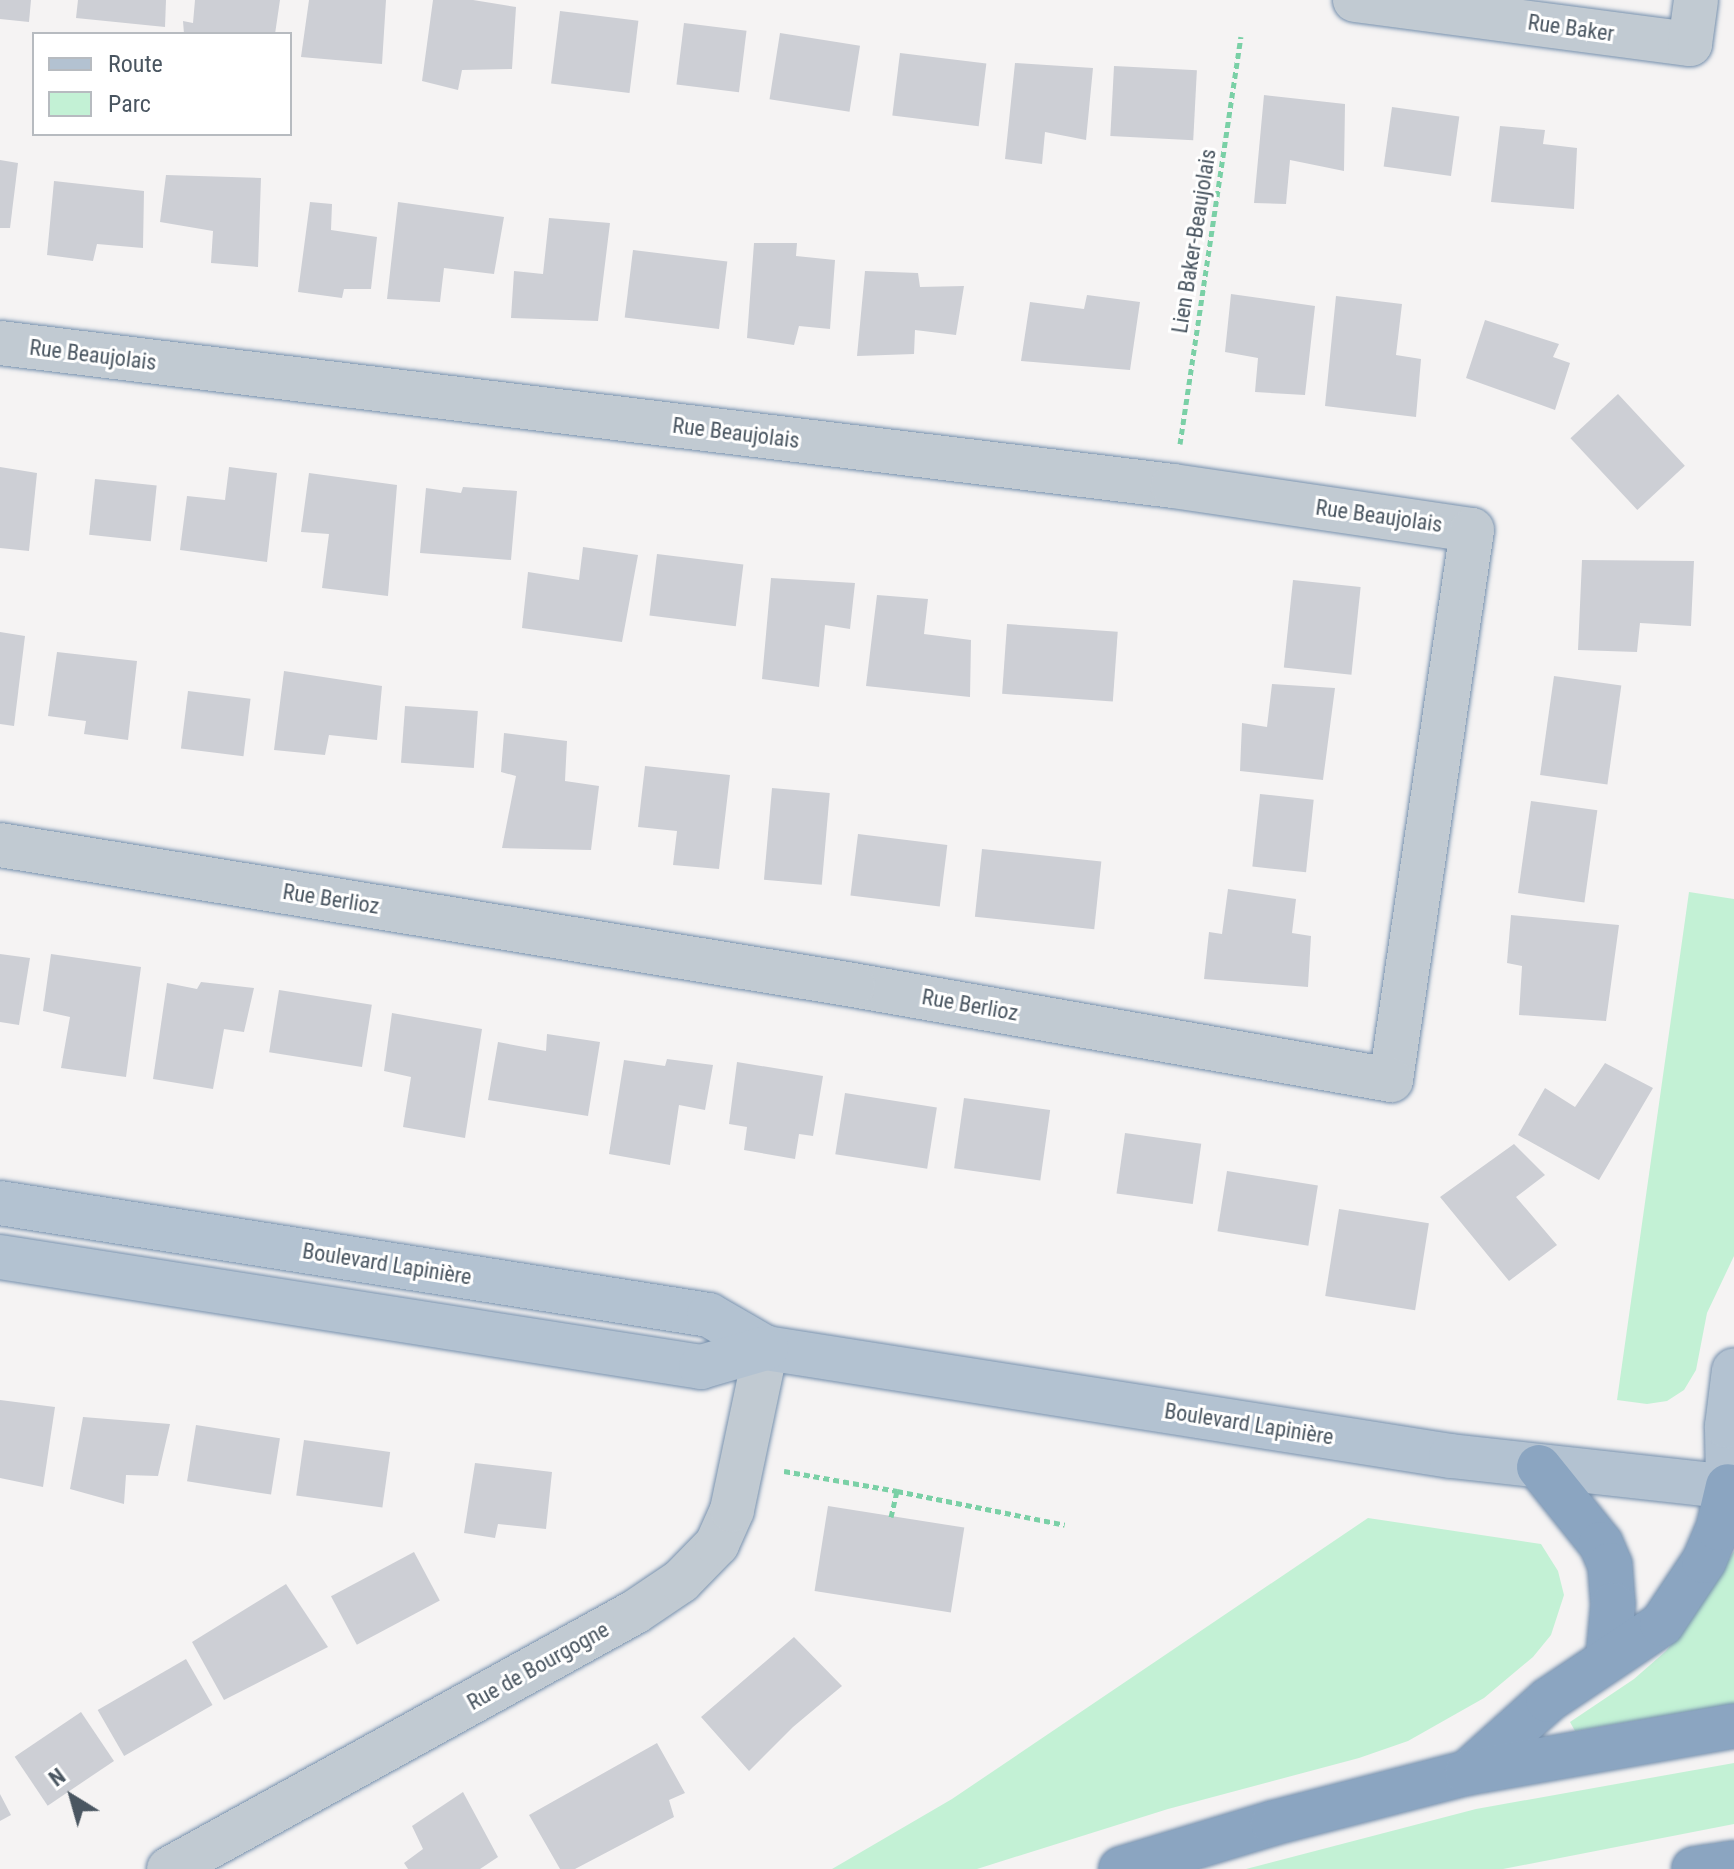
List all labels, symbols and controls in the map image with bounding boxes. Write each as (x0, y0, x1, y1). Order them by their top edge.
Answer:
street label: Rue Baker (1526, 9, 1616, 47)
legend (32, 32, 292, 136)
text: Route (108, 50, 163, 78)
text: Parc (108, 90, 151, 118)
street label: Lien Baker-Beaujolais (1166, 147, 1222, 335)
street label: Rue Beaujolais (28, 334, 158, 376)
street label: Rue Beaujolais (671, 412, 801, 454)
street label: Rue Beaujolais (1314, 494, 1444, 538)
street label: Rue Berlioz (281, 878, 381, 920)
street label: Rue Berlioz (920, 984, 1020, 1026)
street label: Boulevard Lapinière (301, 1238, 473, 1290)
street label: Boulevard Lapinière (1163, 1398, 1335, 1450)
street label: Rue de Bourgogne (463, 1616, 613, 1716)
north arrow (32, 1757, 112, 1837)
text: N (44, 1763, 70, 1791)

